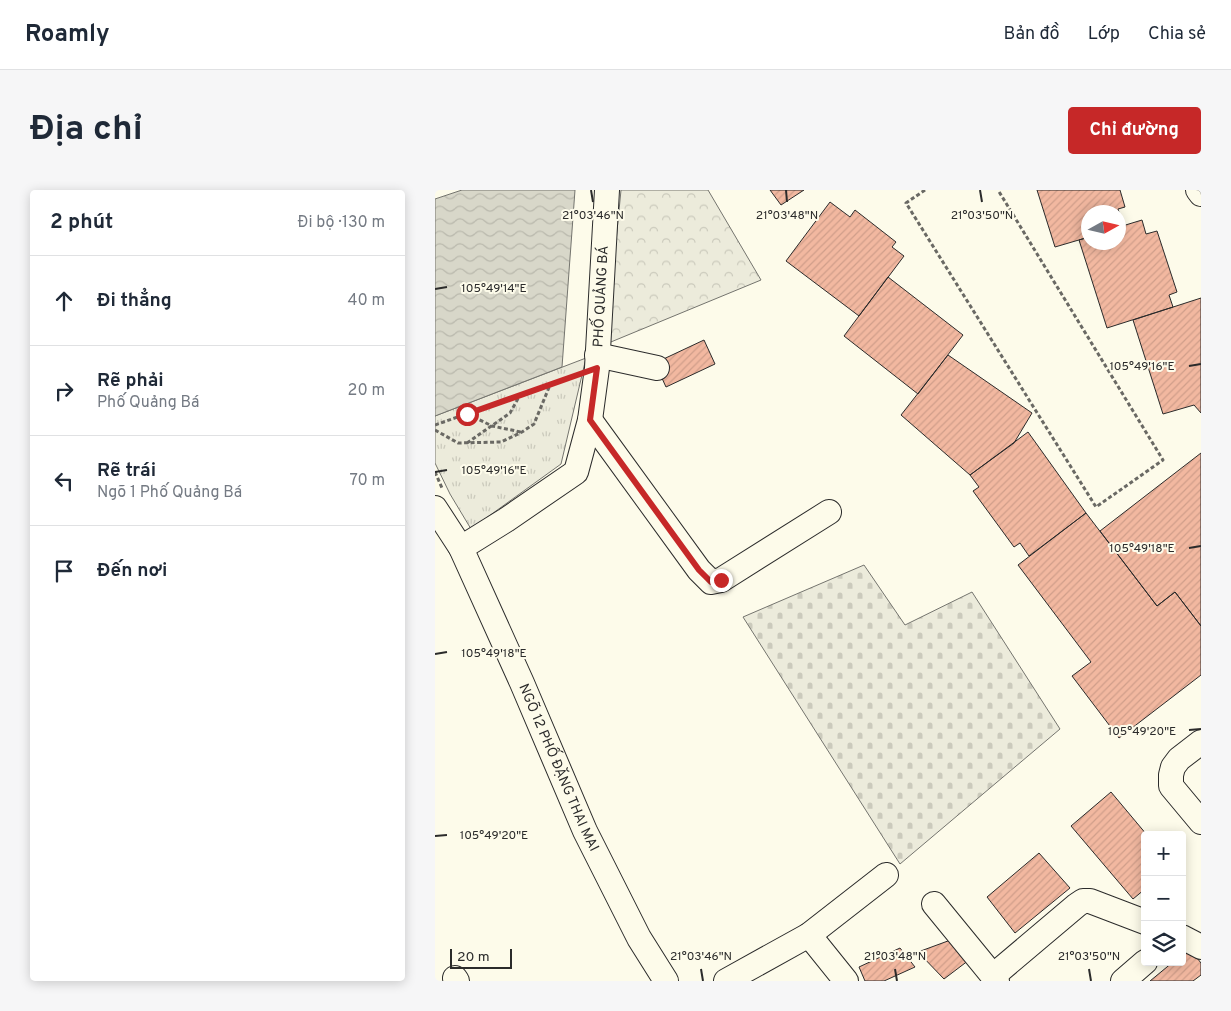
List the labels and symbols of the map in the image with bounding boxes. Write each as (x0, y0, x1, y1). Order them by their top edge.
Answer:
north arrow (1081, 205, 1126, 250)
text: 21°03'46"N (562, 208, 624, 224)
text: 21°03'48"N (756, 208, 818, 224)
text: 21°03'50"N (951, 208, 1013, 224)
street label: PHỐ QUẢNG BÁ (588, 245, 612, 348)
text: 105°49'14"E (461, 281, 527, 297)
text: 105°49'16"E (1109, 359, 1175, 375)
route start (456, 403, 479, 426)
text: 105°49'16"E (461, 463, 527, 479)
text: 105°49'18"E (1109, 541, 1175, 557)
route end (710, 569, 733, 592)
text: 105°49'18"E (461, 646, 527, 662)
street label: NGÕ 12 PHỐ ĐẶNG THAI MAI (515, 681, 602, 854)
text: 105°49'20"E (1108, 724, 1176, 740)
text: 105°49'20"E (460, 828, 528, 844)
scale bar (450, 946, 513, 969)
text: 21°03'46"N (670, 949, 732, 965)
text: 21°03'48"N (864, 949, 926, 965)
text: 21°03'50"N (1058, 949, 1120, 965)

